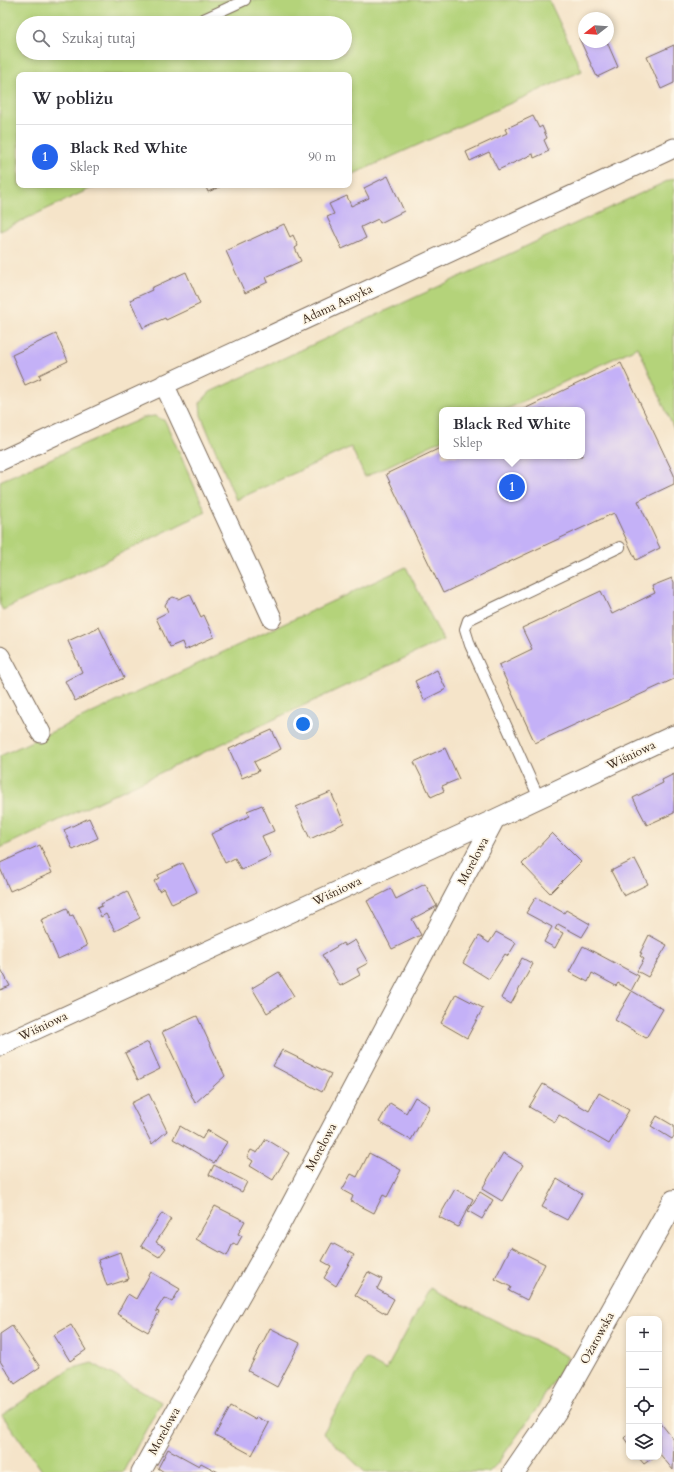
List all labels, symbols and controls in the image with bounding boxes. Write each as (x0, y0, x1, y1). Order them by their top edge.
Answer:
north arrow (578, 12, 614, 48)
search box (16, 16, 352, 60)
icon: search (30, 27, 52, 49)
text: Szukaj tutaj (62, 28, 136, 48)
text: W pobliżu (32, 87, 113, 110)
text: Black Red White (70, 138, 188, 158)
text: 1 (42, 148, 48, 166)
text: 90 m (308, 148, 336, 166)
text: Sklep (70, 158, 100, 176)
street label: Adama Asnyka (299, 280, 376, 327)
popup (439, 407, 585, 459)
text: Black Red White (453, 414, 571, 434)
text: Sklep (453, 434, 483, 452)
pin: 1 (499, 472, 525, 502)
your location (293, 714, 313, 734)
street label: Wiśniowa (603, 736, 659, 774)
street label: Morelowa (454, 834, 493, 888)
street label: Wiśniowa (309, 872, 365, 910)
street label: Wiśniowa (15, 1007, 71, 1045)
street label: Morelowa (302, 1120, 341, 1174)
street label: Ożarowska (576, 1308, 618, 1367)
map controls (626, 1316, 662, 1460)
button: + (626, 1316, 662, 1352)
button: − (626, 1352, 662, 1388)
button: locate (626, 1388, 662, 1424)
street label: Morelowa (144, 1404, 184, 1458)
button: layers (626, 1424, 662, 1460)

